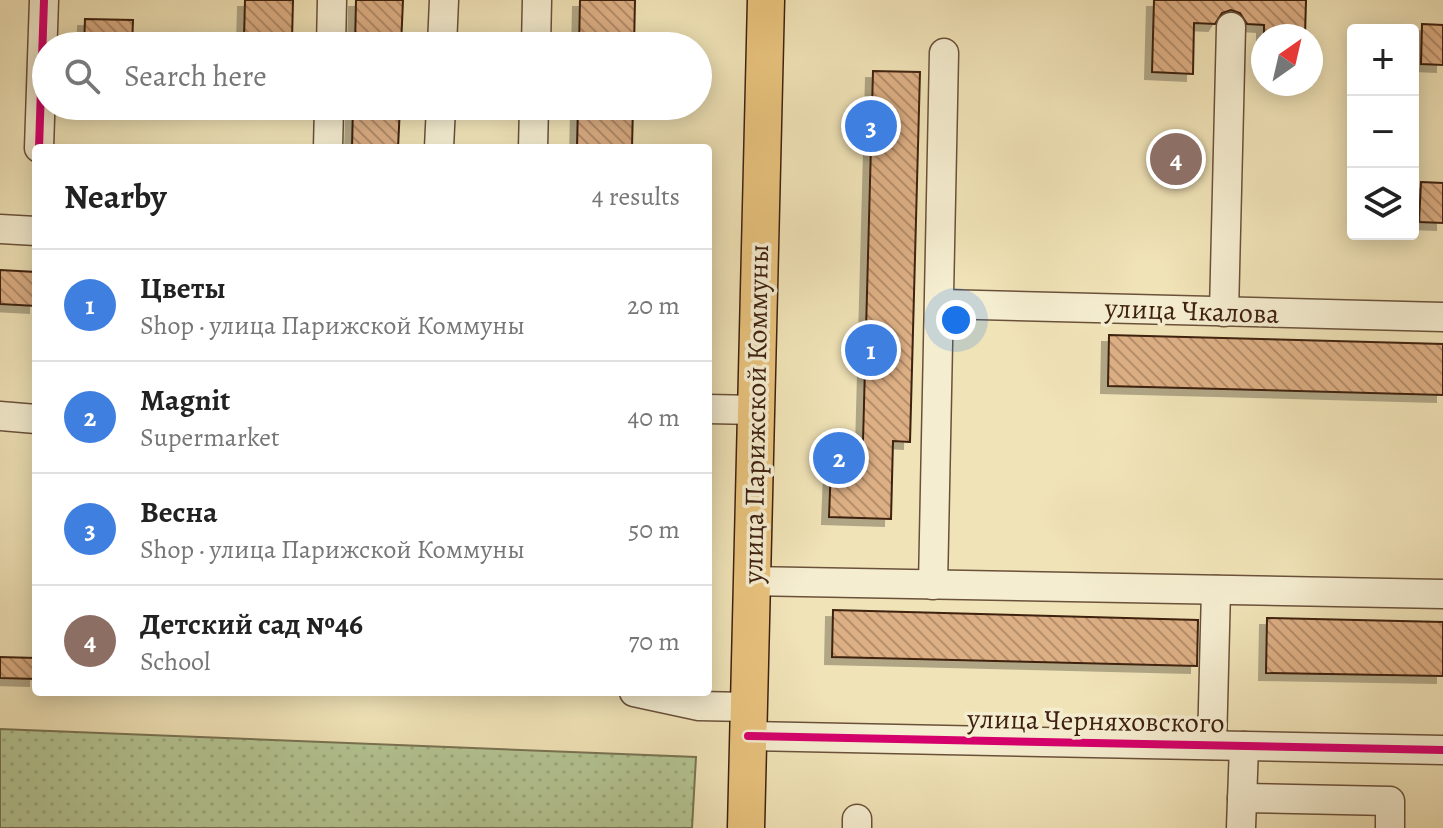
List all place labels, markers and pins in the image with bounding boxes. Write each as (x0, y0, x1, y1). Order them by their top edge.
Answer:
pin: 3 (845, 96, 897, 156)
pin: 4 (1150, 129, 1202, 189)
pin: 1 (845, 320, 897, 380)
pin: 2 (813, 428, 865, 488)

